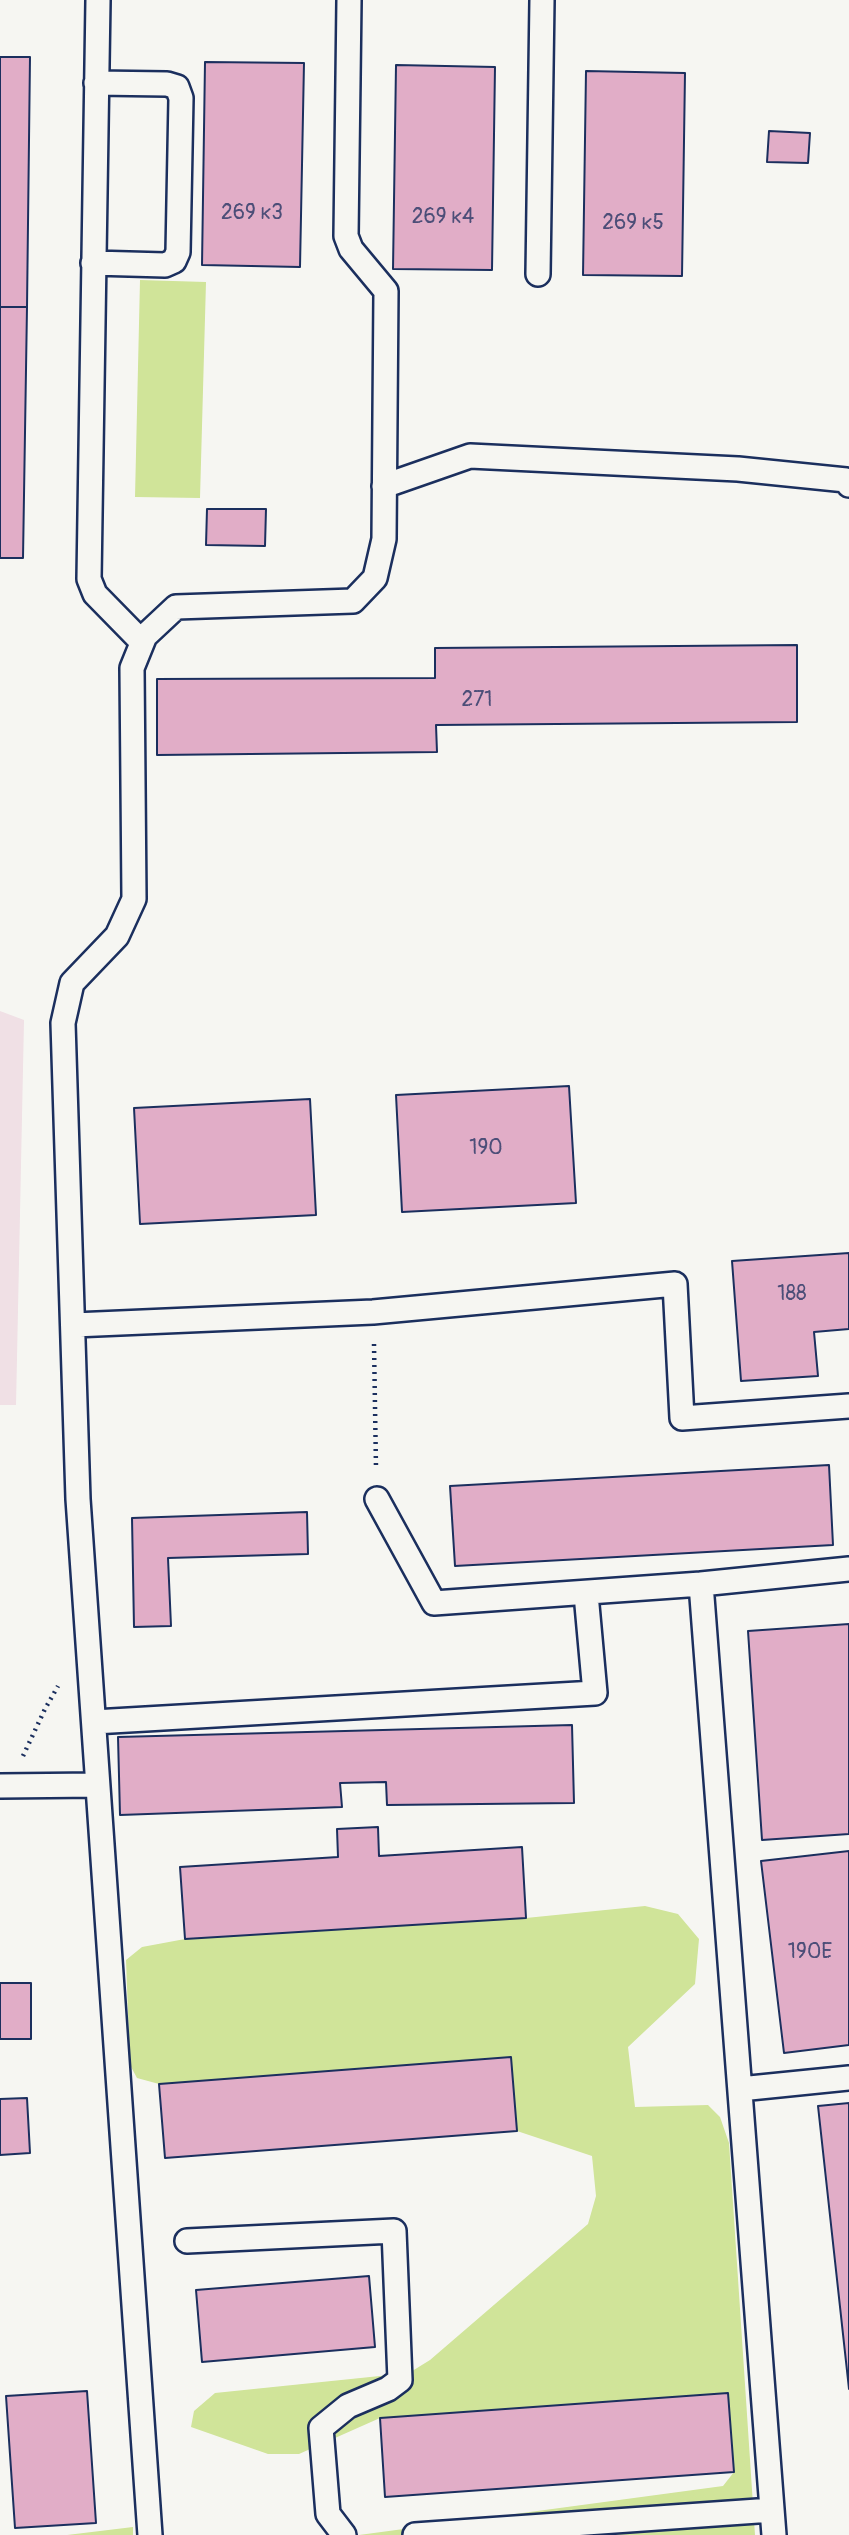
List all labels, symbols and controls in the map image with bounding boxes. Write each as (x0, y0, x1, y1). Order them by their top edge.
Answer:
house number: 269 к3 (221, 201, 283, 227)
house number: 269 к4 (412, 205, 474, 231)
house number: 269 к5 (602, 211, 664, 237)
house number: 271 (461, 688, 493, 714)
house number: 190 (469, 1136, 503, 1162)
house number: 188 (777, 1282, 807, 1308)
house number: 190Е (788, 1940, 832, 1966)

